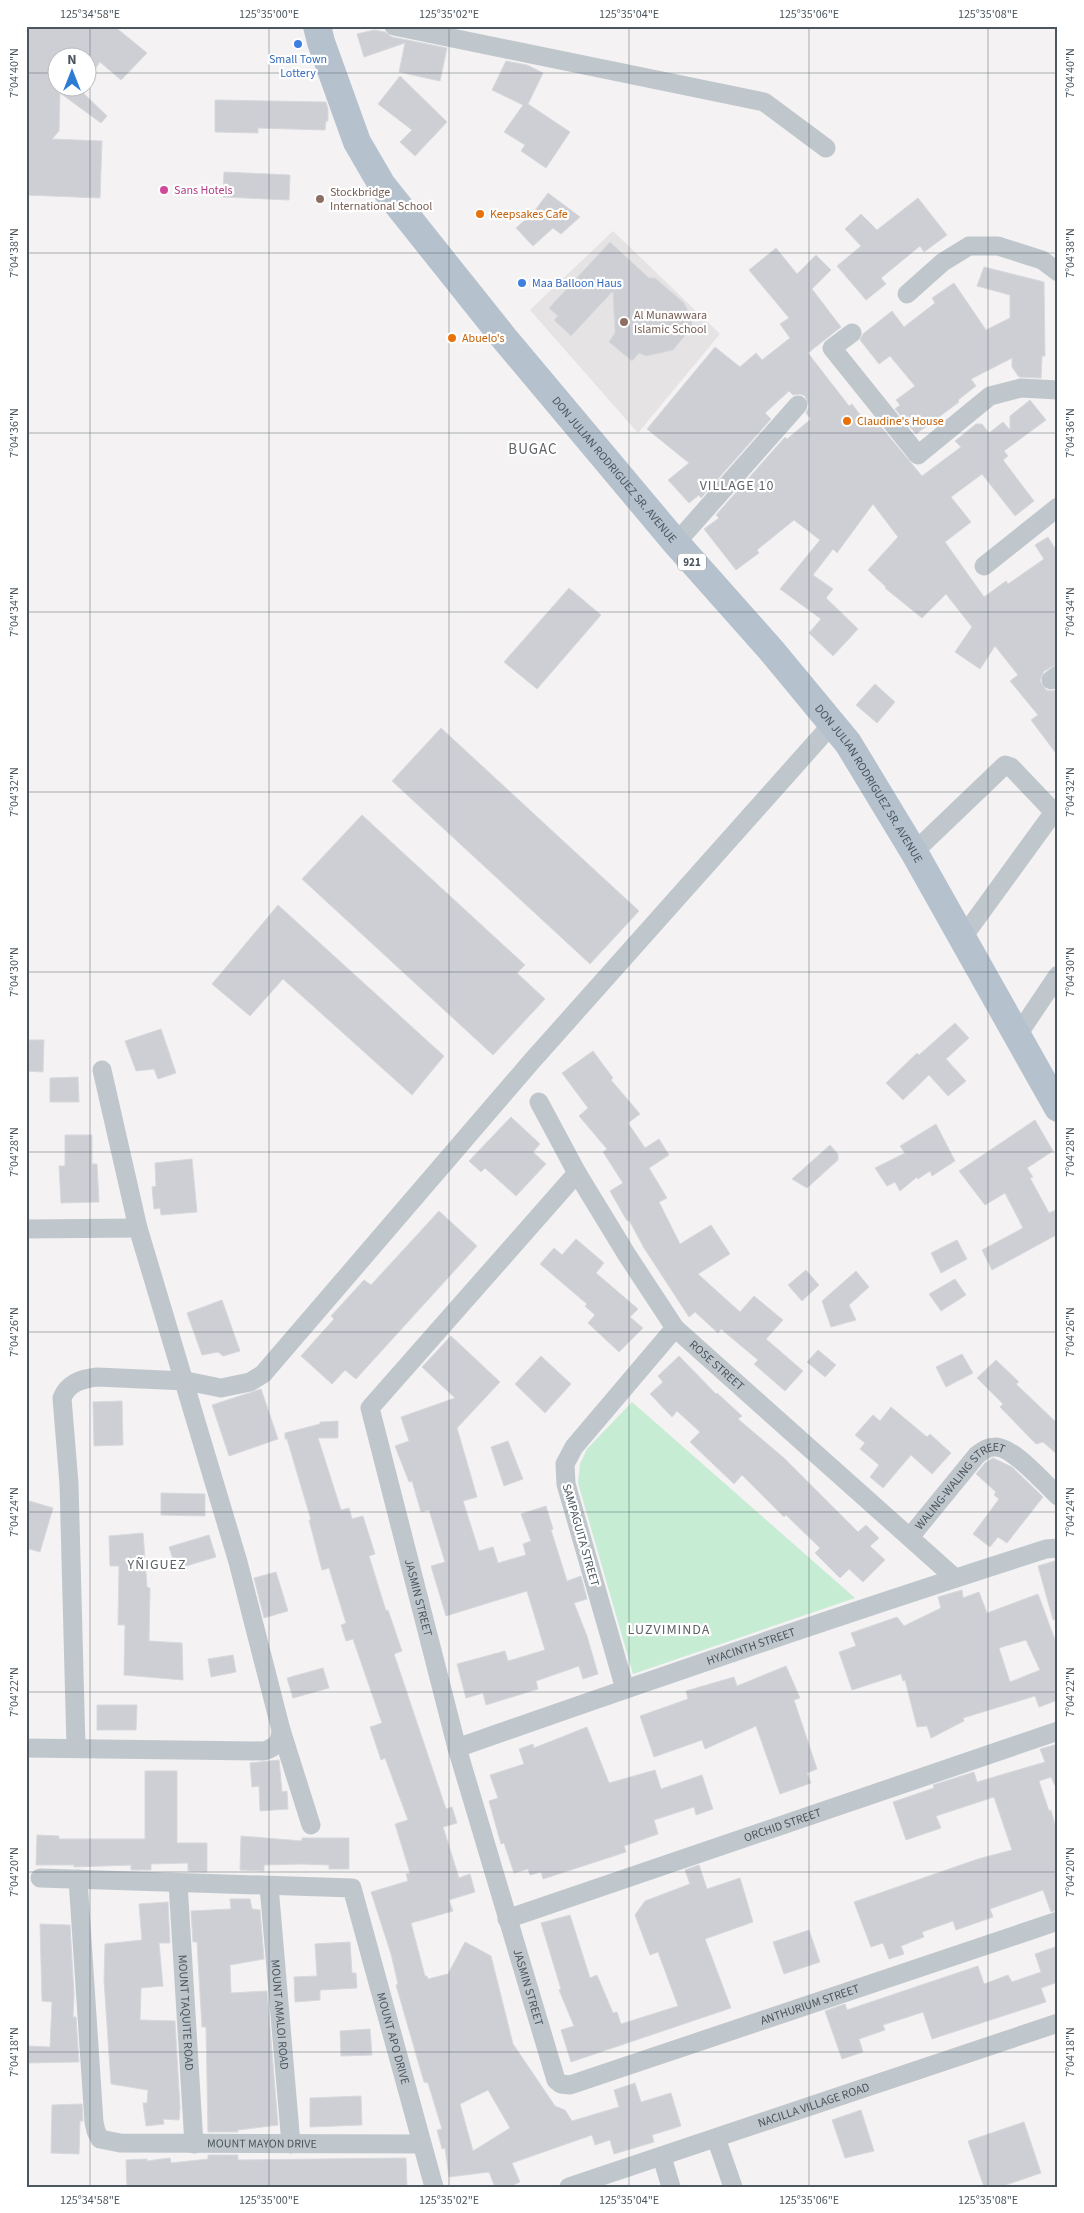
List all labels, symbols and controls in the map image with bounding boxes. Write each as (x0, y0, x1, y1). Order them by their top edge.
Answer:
text: 125°34'58"E (60, 6, 120, 23)
text: 125°35'00"E (239, 6, 299, 23)
text: 125°35'02"E (419, 6, 479, 23)
text: 125°35'04"E (599, 6, 659, 23)
text: 125°35'06"E (779, 6, 839, 23)
text: 125°35'08"E (958, 6, 1018, 23)
marker: Small Town Lottery (292, 38, 304, 50)
text: 7°04'40"N (6, 48, 23, 98)
north arrow (48, 48, 98, 98)
text: 7°04'40"N (1062, 48, 1079, 98)
text: N (67, 50, 77, 70)
place label: Small Town Lottery (269, 51, 327, 82)
place label: Sans Hotels (174, 182, 233, 199)
marker: Sans Hotels (158, 184, 170, 196)
place label: Stockbridge International School (330, 184, 432, 215)
marker: Stockbridge International School (314, 193, 326, 205)
place label: Keepsakes Cafe (490, 206, 568, 223)
marker: Keepsakes Cafe (474, 208, 486, 220)
text: 7°04'38"N (6, 228, 23, 278)
text: 7°04'38"N (1062, 228, 1079, 278)
place label: Maa Balloon Haus (532, 275, 622, 292)
marker: Maa Balloon Haus (516, 277, 528, 289)
place label: Al Munawwara Islamic School (634, 307, 707, 338)
marker: Al Munawwara Islamic School (618, 316, 630, 328)
place label: Abuelo's (462, 330, 505, 347)
marker: Abuelo's (446, 332, 458, 344)
street label: DON JULIAN RODRIGUEZ SR. AVENUE (548, 393, 681, 547)
text: 7°04'36"N (6, 408, 23, 458)
text: 7°04'36"N (1062, 408, 1079, 458)
place label: Claudine's House (857, 413, 944, 430)
marker: Claudine's House (841, 415, 853, 427)
district label: BUGAC (508, 439, 558, 460)
district label: VILLAGE 10 (700, 476, 774, 496)
road number: 921 (678, 554, 706, 570)
text: 7°04'34"N (6, 587, 23, 637)
text: 7°04'34"N (1062, 587, 1079, 637)
street label: DON JULIAN RODRIGUEZ SR. AVENUE (810, 701, 926, 866)
text: 7°04'32"N (6, 767, 23, 817)
text: 7°04'32"N (1062, 767, 1079, 817)
text: 7°04'30"N (6, 947, 23, 997)
text: 7°04'30"N (1062, 947, 1079, 997)
text: 7°04'28"N (6, 1127, 23, 1177)
text: 7°04'28"N (1062, 1127, 1079, 1177)
text: 7°04'26"N (6, 1307, 23, 1357)
text: 7°04'26"N (1062, 1307, 1079, 1357)
street label: ROSE STREET (685, 1337, 748, 1395)
street label: WALING-WALING STREET (911, 1439, 1008, 1534)
street label: SAMPAGUITA STREET (558, 1482, 603, 1589)
text: 7°04'24"N (6, 1487, 23, 1537)
text: 7°04'24"N (1062, 1487, 1079, 1537)
district label: YÑIGUEZ (127, 1555, 187, 1575)
street label: JASMIN STREET (400, 1557, 436, 1639)
district label: LUZVIMINDA (628, 1620, 710, 1640)
street label: HYACINTH STREET (704, 1624, 798, 1670)
text: 7°04'22"N (6, 1667, 23, 1717)
text: 7°04'22"N (1062, 1667, 1079, 1717)
street label: ORCHID STREET (742, 1804, 824, 1847)
text: 7°04'20"N (6, 1847, 23, 1897)
text: 7°04'20"N (1062, 1847, 1079, 1897)
street label: JASMIN STREET (508, 1947, 548, 2029)
street label: MOUNT TAQUITE ROAD (173, 1954, 197, 2071)
street label: MOUNT AMALOI ROAD (266, 1959, 293, 2070)
street label: ANTHURIUM STREET (758, 1980, 862, 2029)
street label: MOUNT APO DRIVE (372, 1991, 413, 2086)
text: 7°04'18"N (6, 2027, 23, 2077)
text: 7°04'18"N (1062, 2027, 1079, 2077)
street label: NACILLA VILLAGE ROAD (756, 2079, 872, 2132)
street label: MOUNT MAYON DRIVE (207, 2135, 317, 2153)
text: 125°34'58"E (60, 2192, 120, 2209)
text: 125°35'00"E (239, 2192, 299, 2209)
text: 125°35'02"E (419, 2192, 479, 2209)
text: 125°35'04"E (599, 2192, 659, 2209)
text: 125°35'06"E (779, 2192, 839, 2209)
text: 125°35'08"E (958, 2192, 1018, 2209)

